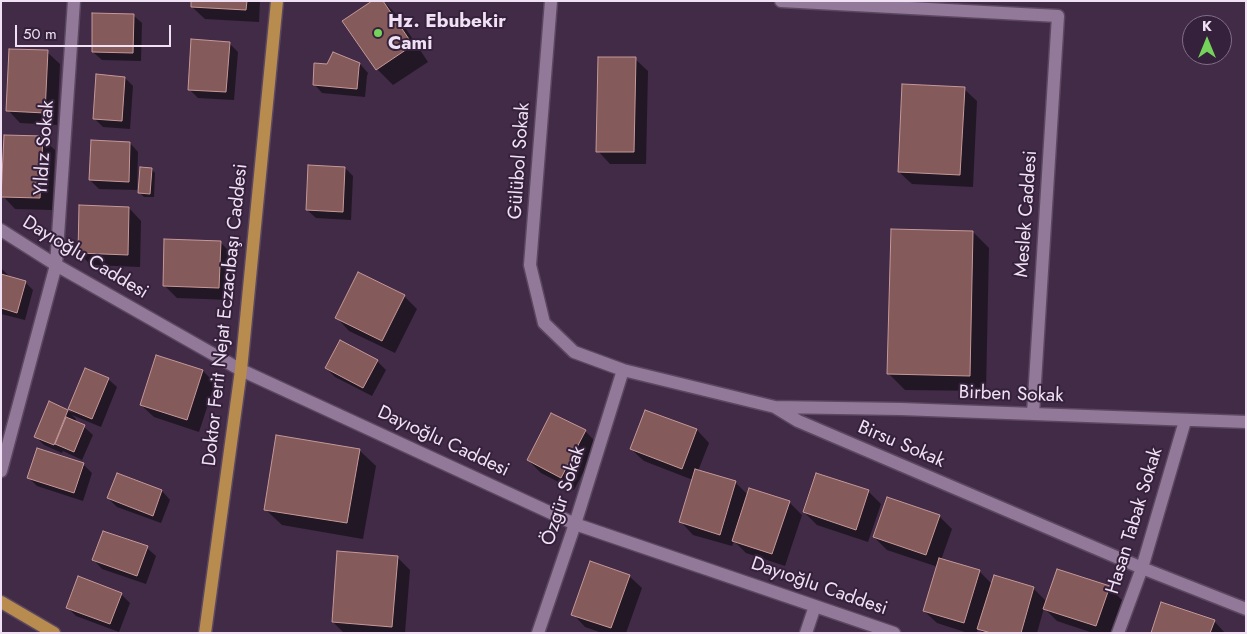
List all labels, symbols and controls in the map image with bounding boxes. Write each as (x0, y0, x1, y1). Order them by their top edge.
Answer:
place label: Hz. Ebubekir Cami (388, 11, 506, 55)
scale bar (18, 15, 174, 47)
north arrow (1182, 15, 1232, 65)
text: K (1202, 16, 1212, 36)
text: 50 m (23, 23, 57, 45)
marker: Hz. Ebubekir Cami (372, 27, 384, 39)
street label: Yıldız Sokak (30, 100, 60, 196)
street label: Gülübol Sokak (505, 102, 535, 220)
street label: Meslek Caddesi (1011, 150, 1043, 278)
street label: Doktor Ferit Nejat Eczacıbaşı Caddesi (199, 163, 253, 467)
street label: Dayıoğlu Caddesi (18, 211, 152, 305)
street label: Birben Sokak (958, 382, 1064, 408)
street label: Dayıoğlu Caddesi (374, 402, 512, 482)
street label: Birsu Sokak (854, 417, 948, 473)
street label: Özgür Sokak (537, 443, 591, 549)
street label: Hasan Tabak Sokak (1102, 445, 1168, 597)
street label: Dayıoğlu Caddesi (748, 553, 890, 621)

